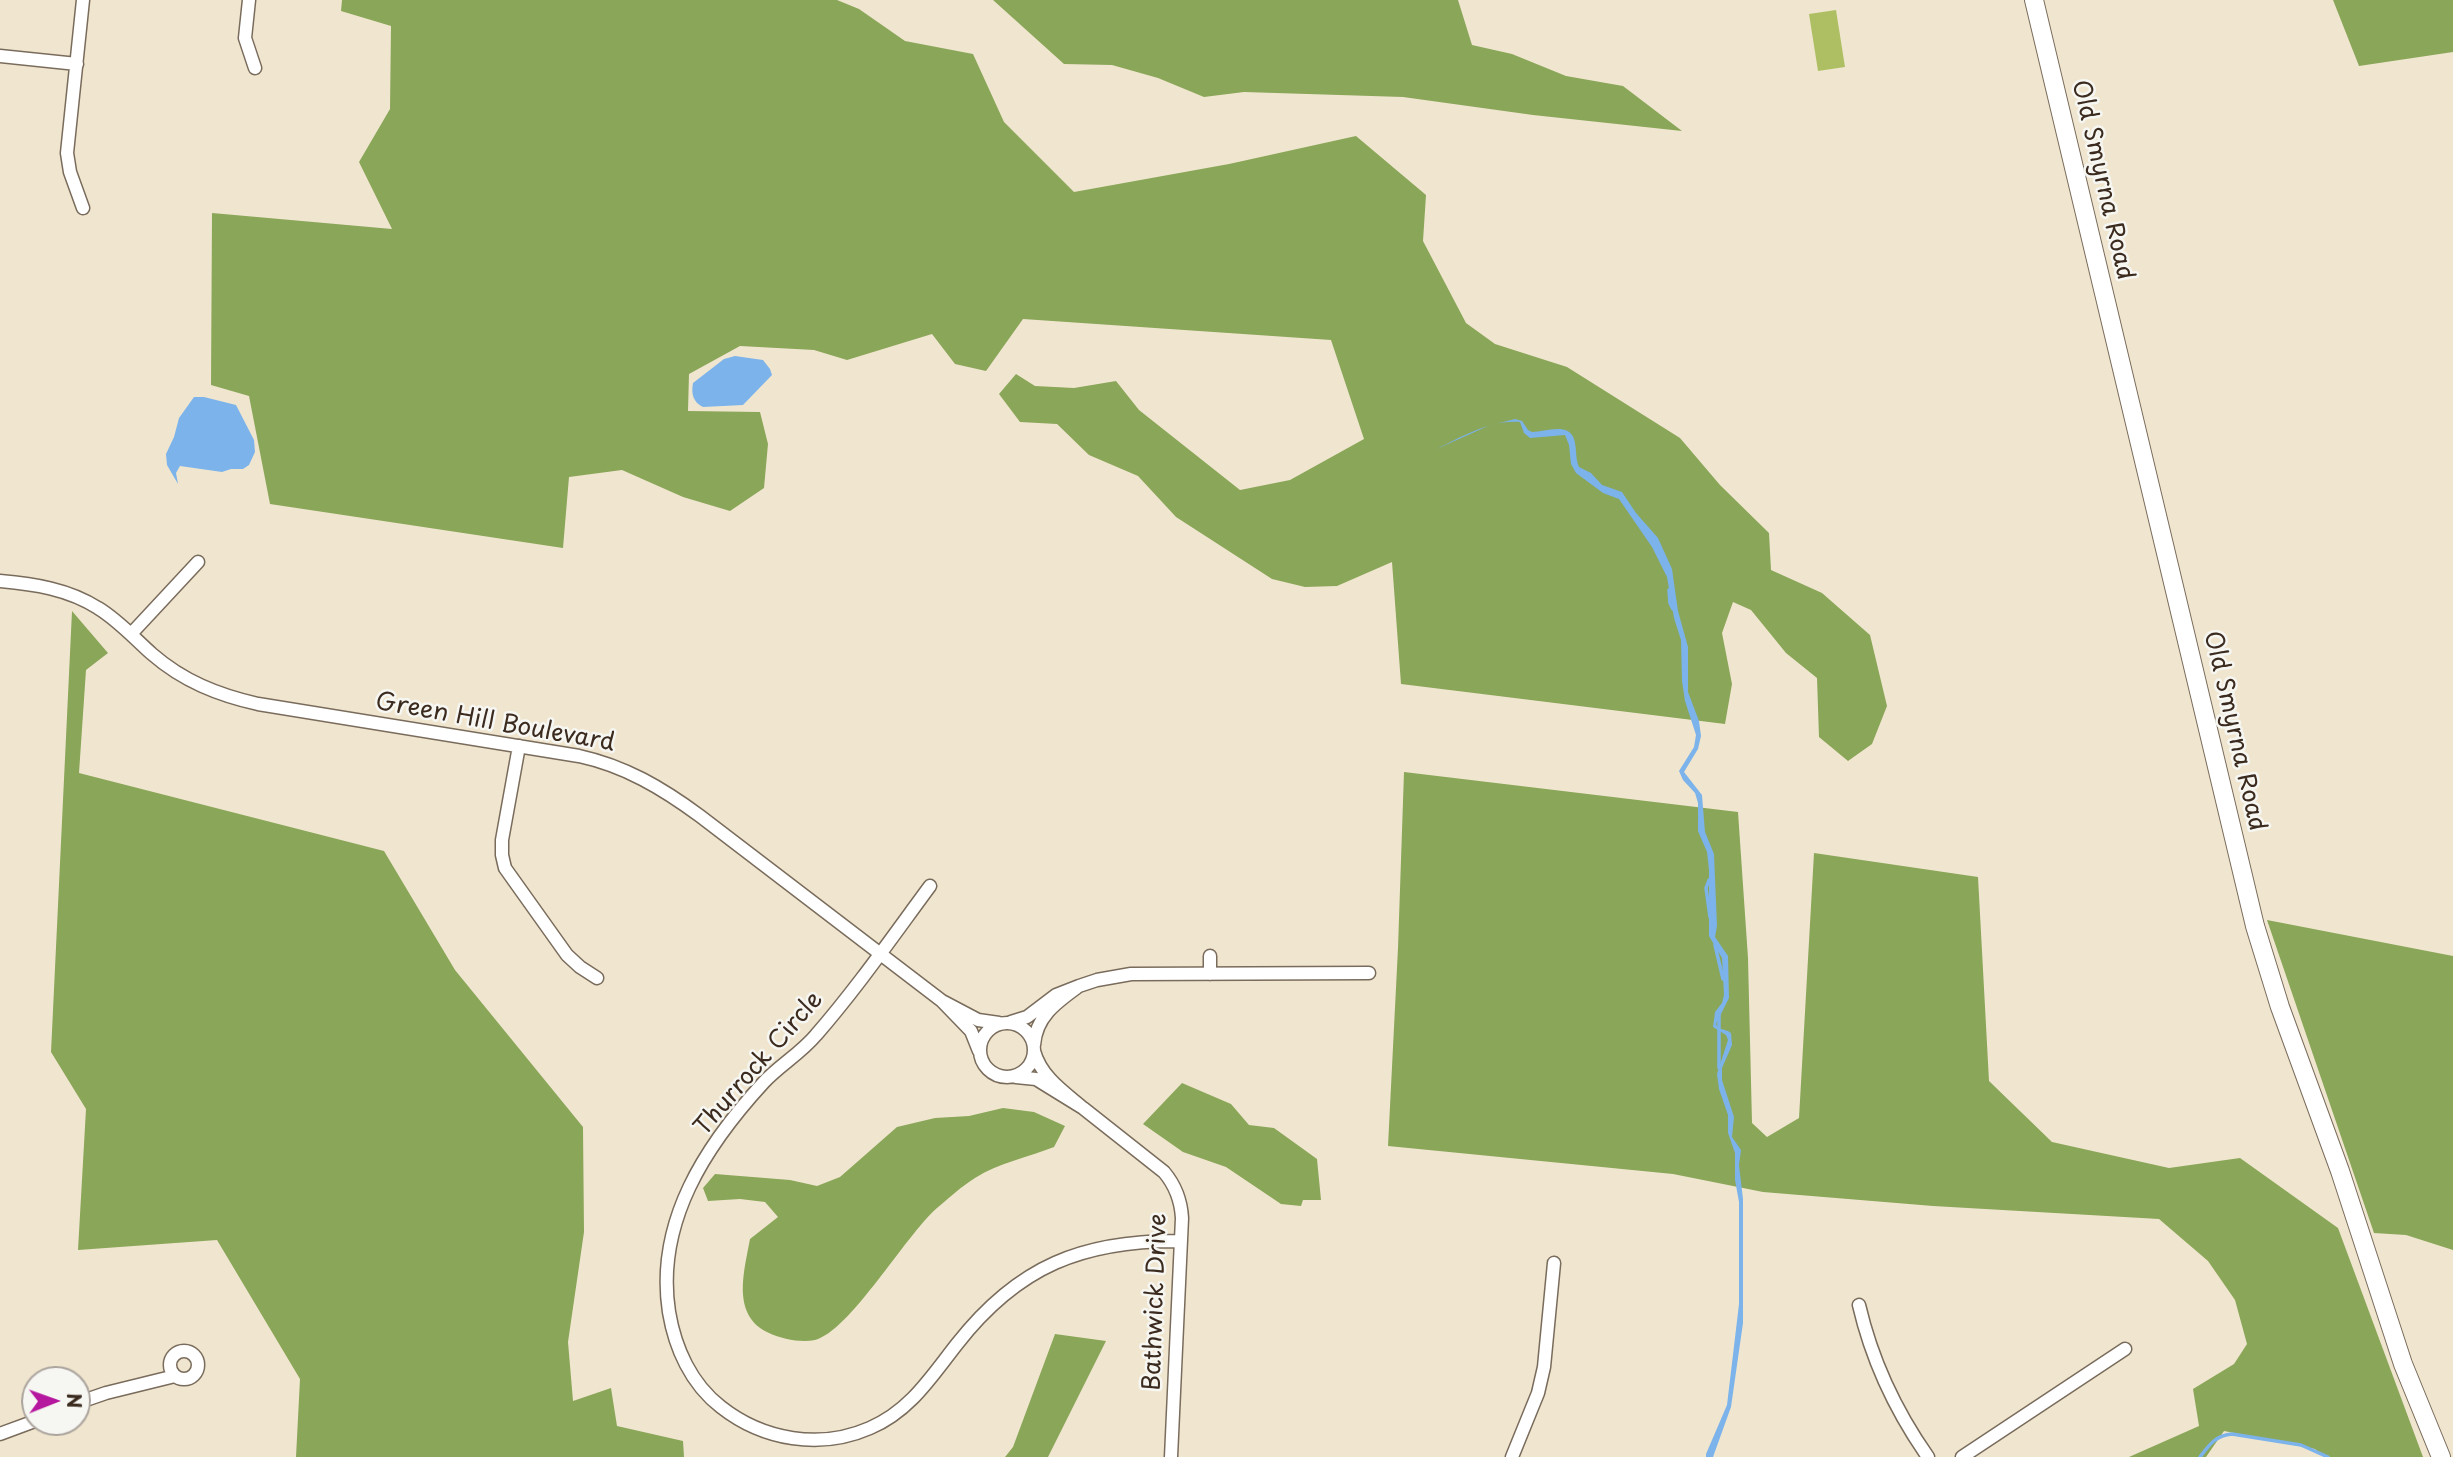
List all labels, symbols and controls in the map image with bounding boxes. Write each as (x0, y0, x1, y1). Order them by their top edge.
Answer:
street label: Old Smyrna Road (2065, 77, 2139, 283)
street label: Old Smyrna Road (2197, 628, 2271, 834)
street label: Green Hill Boulevard (373, 688, 617, 758)
street label: Thurrock Circle (689, 986, 829, 1142)
street label: Bathwick Drive (1139, 1213, 1173, 1391)
north arrow (21, 1366, 91, 1436)
text: N (61, 1393, 89, 1408)

